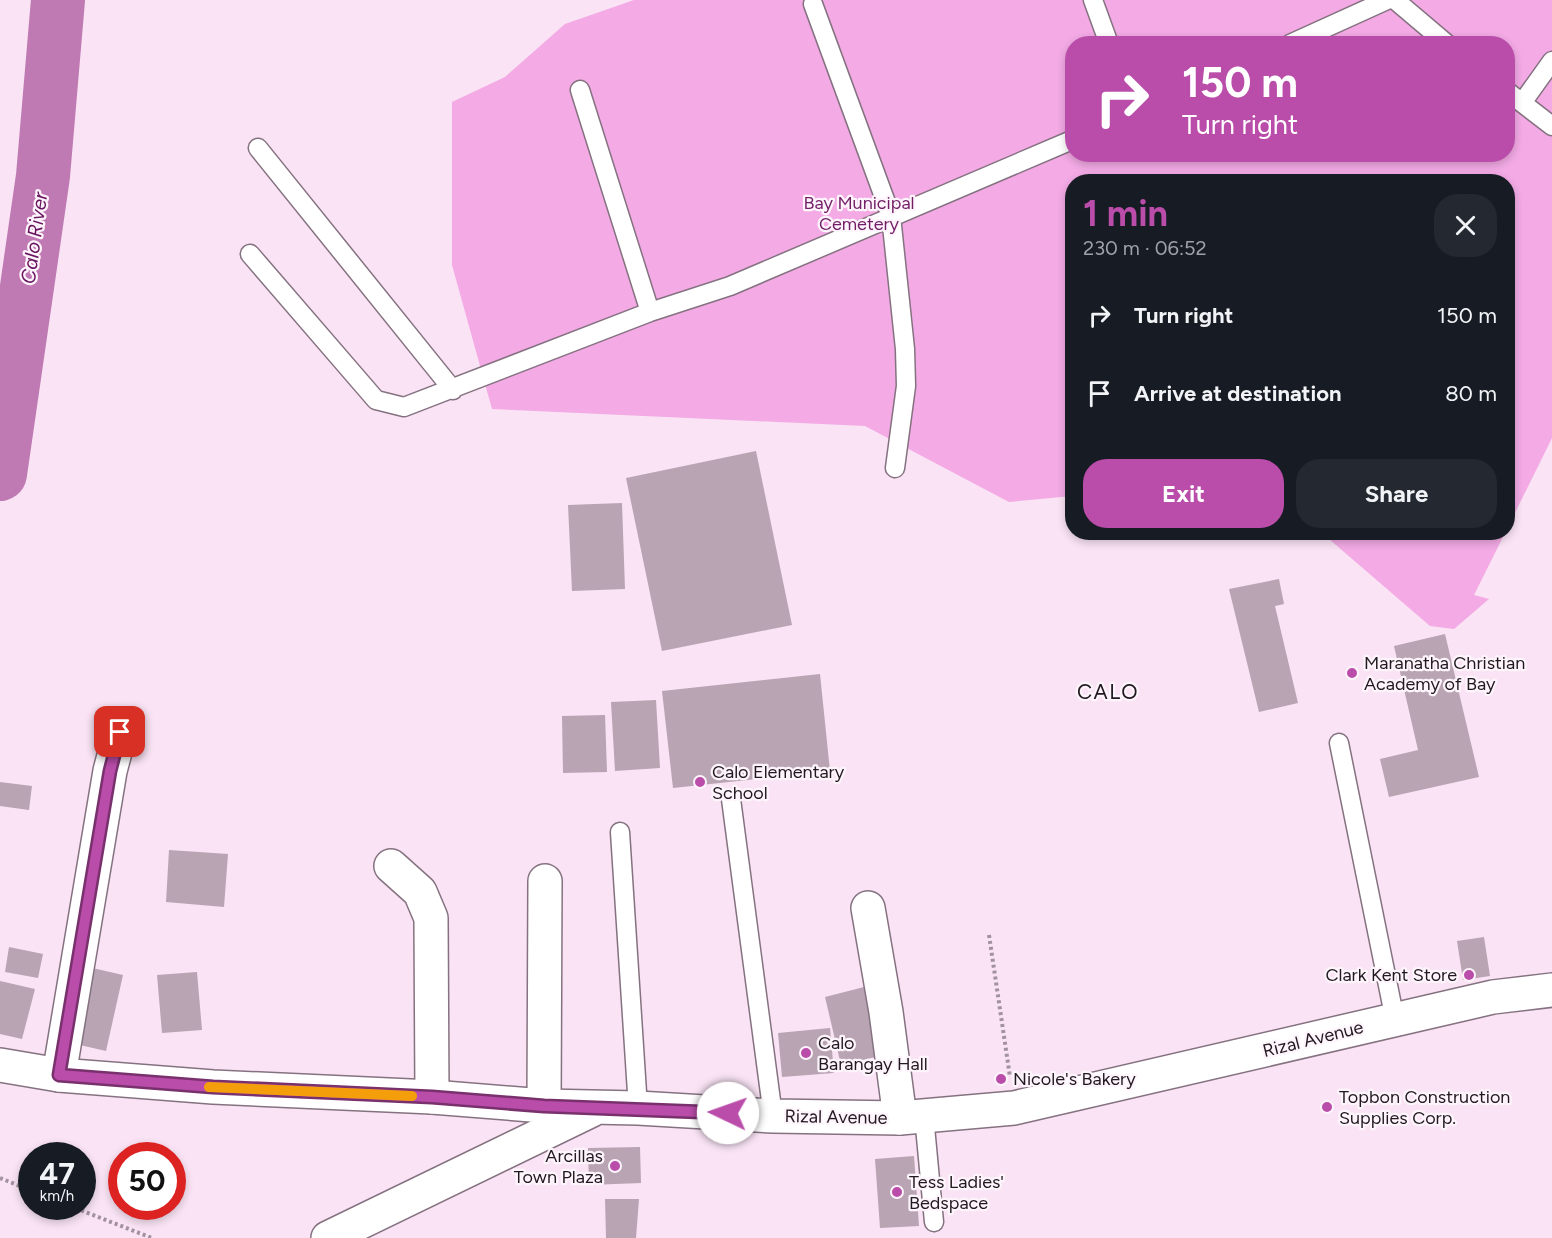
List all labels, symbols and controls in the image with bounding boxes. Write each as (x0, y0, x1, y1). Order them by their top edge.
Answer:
text: 150 m (1182, 57, 1298, 108)
icon: right (1083, 60, 1161, 138)
text: Turn right (1182, 108, 1298, 141)
water label: Calo River (16, 189, 52, 285)
park label: Bay Municipal Cemetery (803, 192, 915, 235)
text: 1 min (1083, 192, 1168, 235)
button: close (1434, 194, 1497, 257)
text: 230 m · 06:52 (1083, 236, 1207, 260)
icon: right (1083, 299, 1116, 332)
text: Turn right (1134, 302, 1233, 329)
text: 150 m (1437, 302, 1497, 329)
icon: arrive (1083, 377, 1116, 410)
text: Arrive at destination (1134, 380, 1342, 407)
text: 80 m (1445, 380, 1497, 407)
button: Exit (1083, 459, 1284, 528)
button: Share (1296, 459, 1497, 528)
place label: Maranatha Christian Academy of Bay (1364, 652, 1525, 695)
marker: Maranatha Christian Academy of Bay (1345, 666, 1359, 680)
district label: CALO (1077, 679, 1139, 704)
pin (94, 706, 145, 757)
icon: arrive (103, 715, 136, 748)
place label: Calo Elementary School (712, 761, 845, 804)
marker: Calo Elementary School (693, 775, 707, 789)
place label: Clark Kent Store (1326, 964, 1457, 986)
marker: Clark Kent Store (1462, 968, 1476, 982)
street label: Rizal Avenue (1260, 1016, 1366, 1062)
place label: Calo Barangay Hall (818, 1032, 928, 1075)
marker: Calo Barangay Hall (799, 1046, 813, 1060)
place label: Nicole's Bakery (1013, 1068, 1136, 1090)
marker: Nicole's Bakery (994, 1072, 1008, 1086)
position arrow (696, 1081, 760, 1145)
place label: Topbon Construction Supplies Corp. (1339, 1086, 1510, 1129)
marker: Topbon Construction Supplies Corp. (1320, 1100, 1334, 1114)
street label: Rizal Avenue (784, 1105, 888, 1129)
speed limit sign: 50 (108, 1142, 186, 1220)
place label: Arcillas Town Plaza (514, 1145, 603, 1188)
text: 47 (39, 1155, 75, 1192)
marker: Arcillas Town Plaza (608, 1159, 622, 1173)
place label: Tess Ladies' Bedspace (909, 1171, 1004, 1214)
marker: Tess Ladies' Bedspace (890, 1185, 904, 1199)
text: km/h (40, 1187, 74, 1205)

